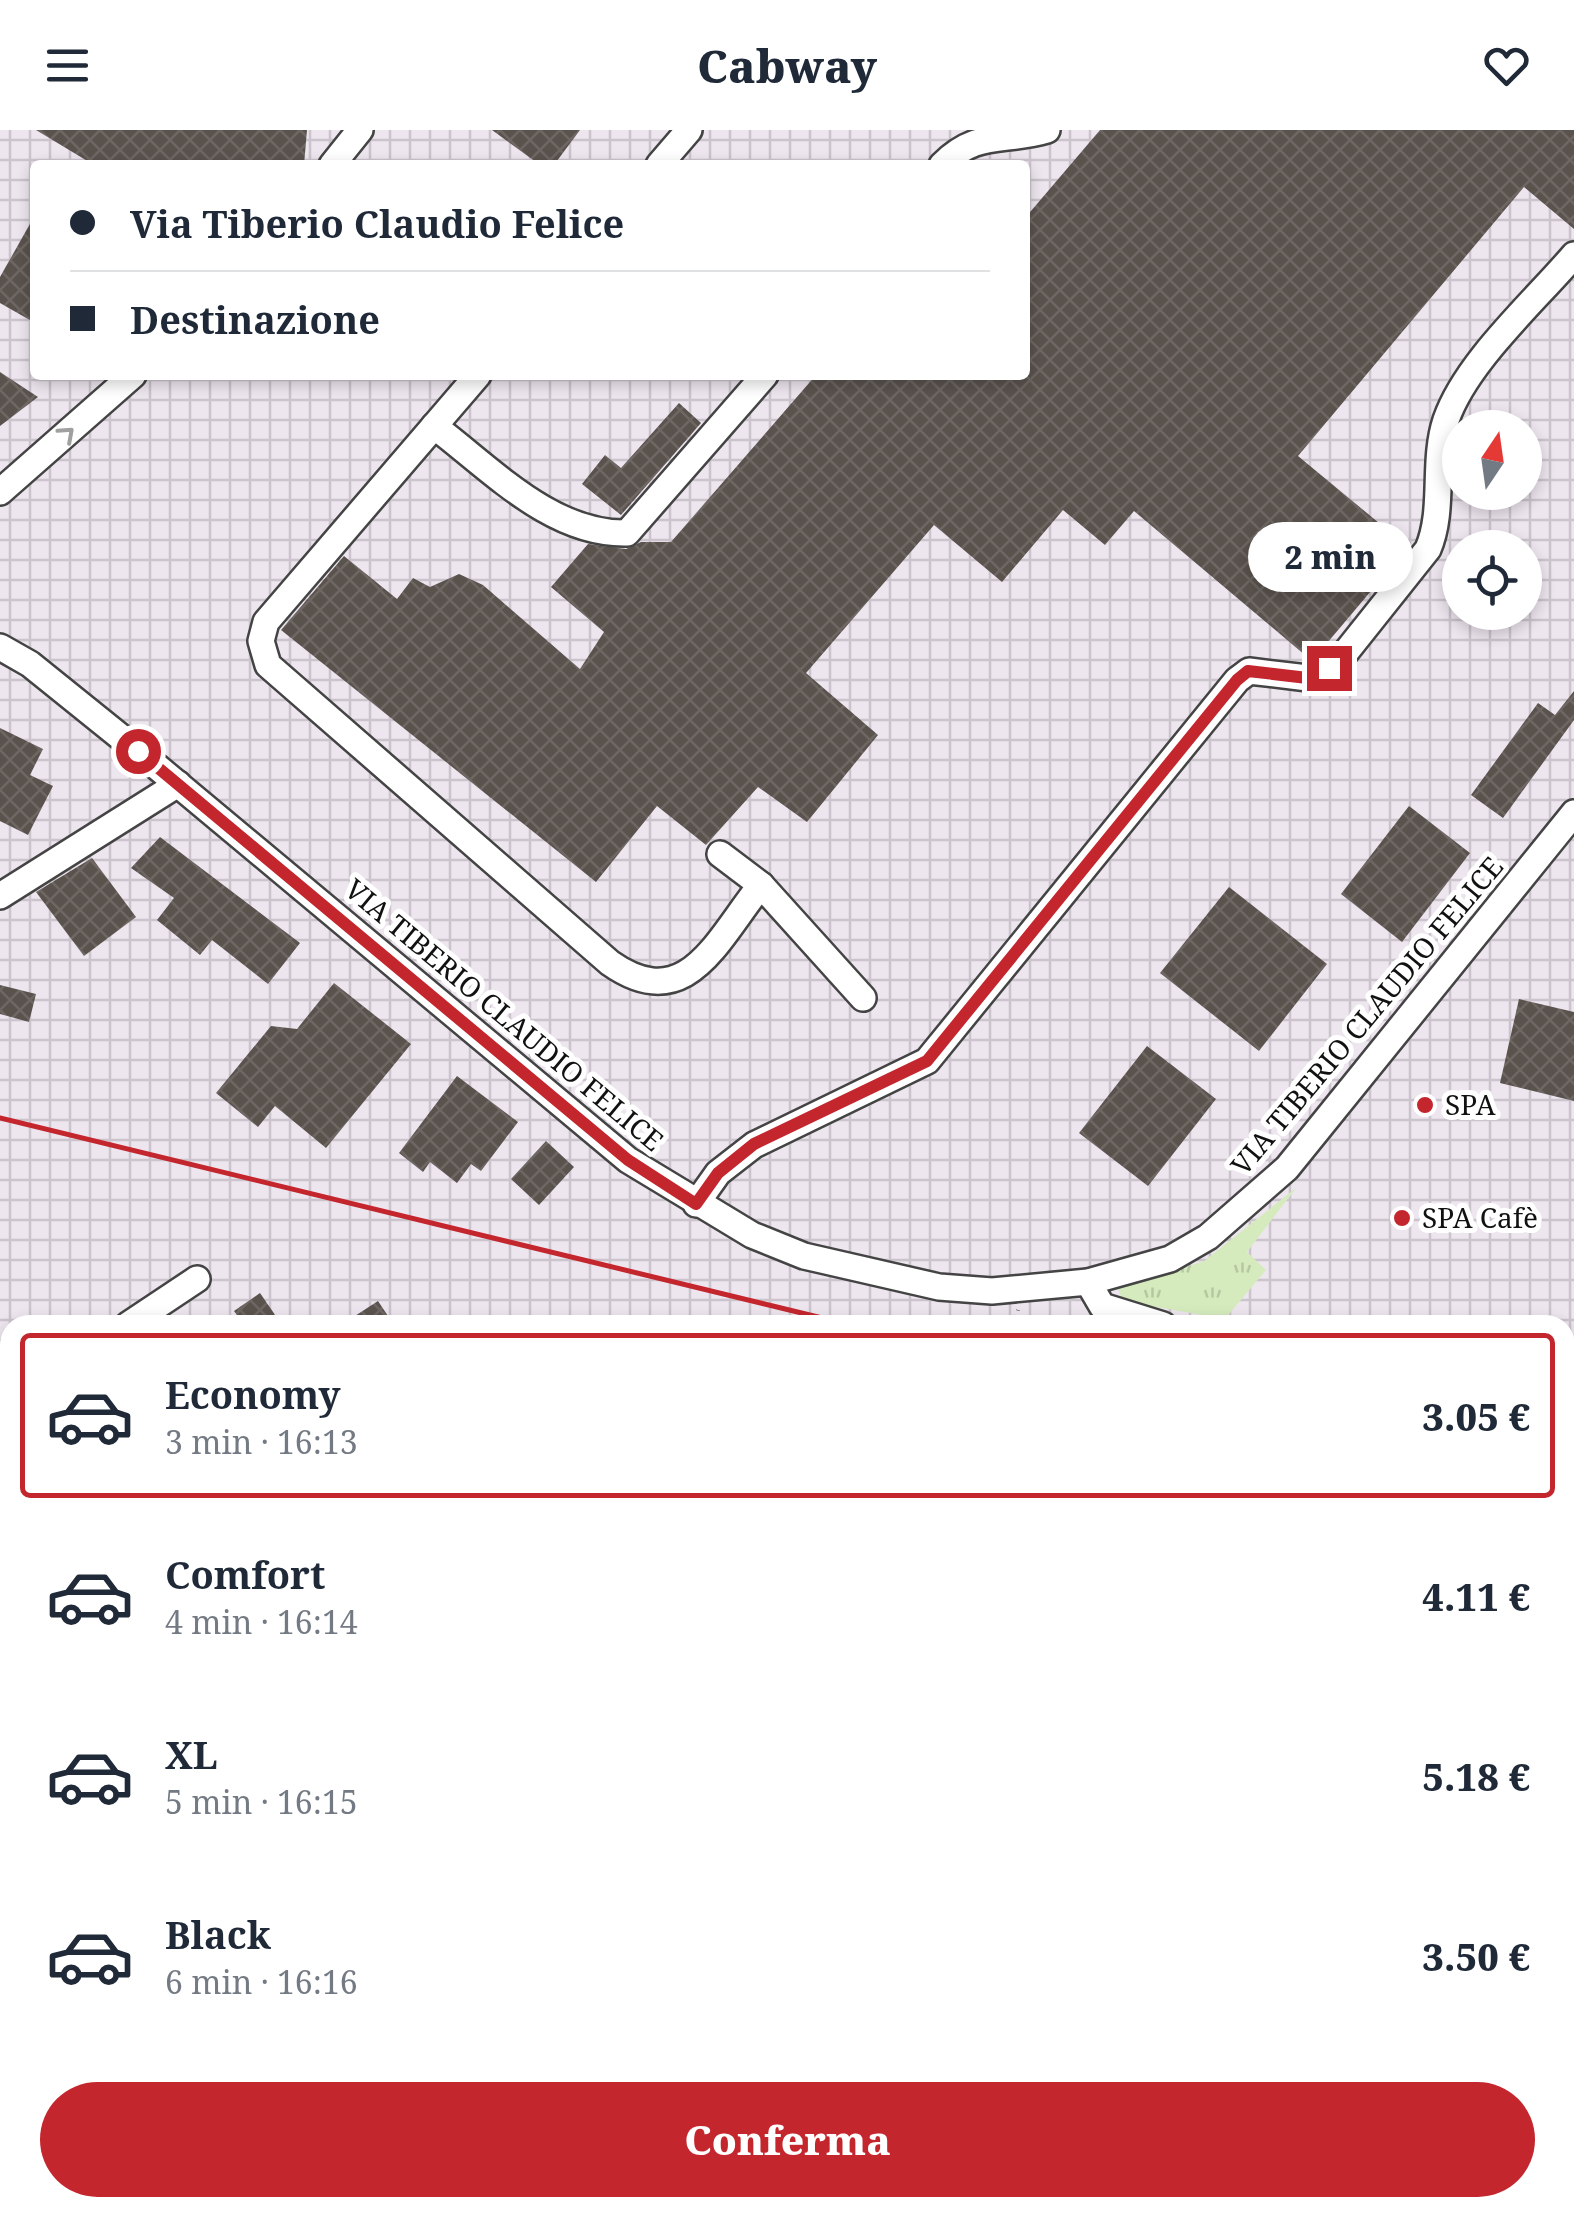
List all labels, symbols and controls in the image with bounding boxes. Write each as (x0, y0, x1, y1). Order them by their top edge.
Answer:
text: Cabway (697, 35, 877, 96)
icon: menu (40, 38, 95, 93)
icon: heart (1479, 38, 1534, 93)
text: Via Tiberio Claudio Felice (130, 197, 624, 249)
text: Destinazione (130, 293, 380, 345)
north arrow (1442, 410, 1542, 510)
map controls (1442, 410, 1542, 630)
one-way arrow (55, 428, 74, 446)
callout: 2 min (1246, 523, 1412, 593)
button: locate (1442, 530, 1542, 630)
text: 2 min (1285, 535, 1376, 578)
route end (1307, 646, 1352, 691)
route start (116, 729, 161, 774)
street label: VIA TIBERIO CLAUDIO FELICE (1222, 848, 1511, 1183)
street label: VIA TIBERIO CLAUDIO FELICE (337, 870, 672, 1159)
place label: SPA (1445, 1085, 1496, 1123)
marker: SPA (1414, 1094, 1436, 1116)
place label: SPA Cafè (1422, 1198, 1538, 1236)
marker: SPA Cafè (1391, 1207, 1413, 1229)
text: Economy (165, 1368, 341, 1420)
icon: car (45, 1371, 135, 1461)
text: 3.05 € (1422, 1390, 1530, 1442)
text: 3 min · 16:13 (165, 1420, 358, 1463)
text: Comfort (165, 1548, 325, 1600)
icon: car (45, 1551, 135, 1641)
text: 4.11 € (1422, 1570, 1530, 1622)
text: 4 min · 16:14 (165, 1600, 358, 1643)
text: XL (165, 1728, 218, 1780)
icon: car (45, 1731, 135, 1821)
text: 5.18 € (1422, 1750, 1530, 1802)
text: 5 min · 16:15 (165, 1780, 358, 1823)
text: Black (165, 1908, 271, 1960)
icon: car (45, 1911, 135, 2001)
text: 3.50 € (1422, 1930, 1530, 1982)
text: 6 min · 16:16 (165, 1960, 358, 2003)
button: Conferma (40, 2082, 1535, 2197)

